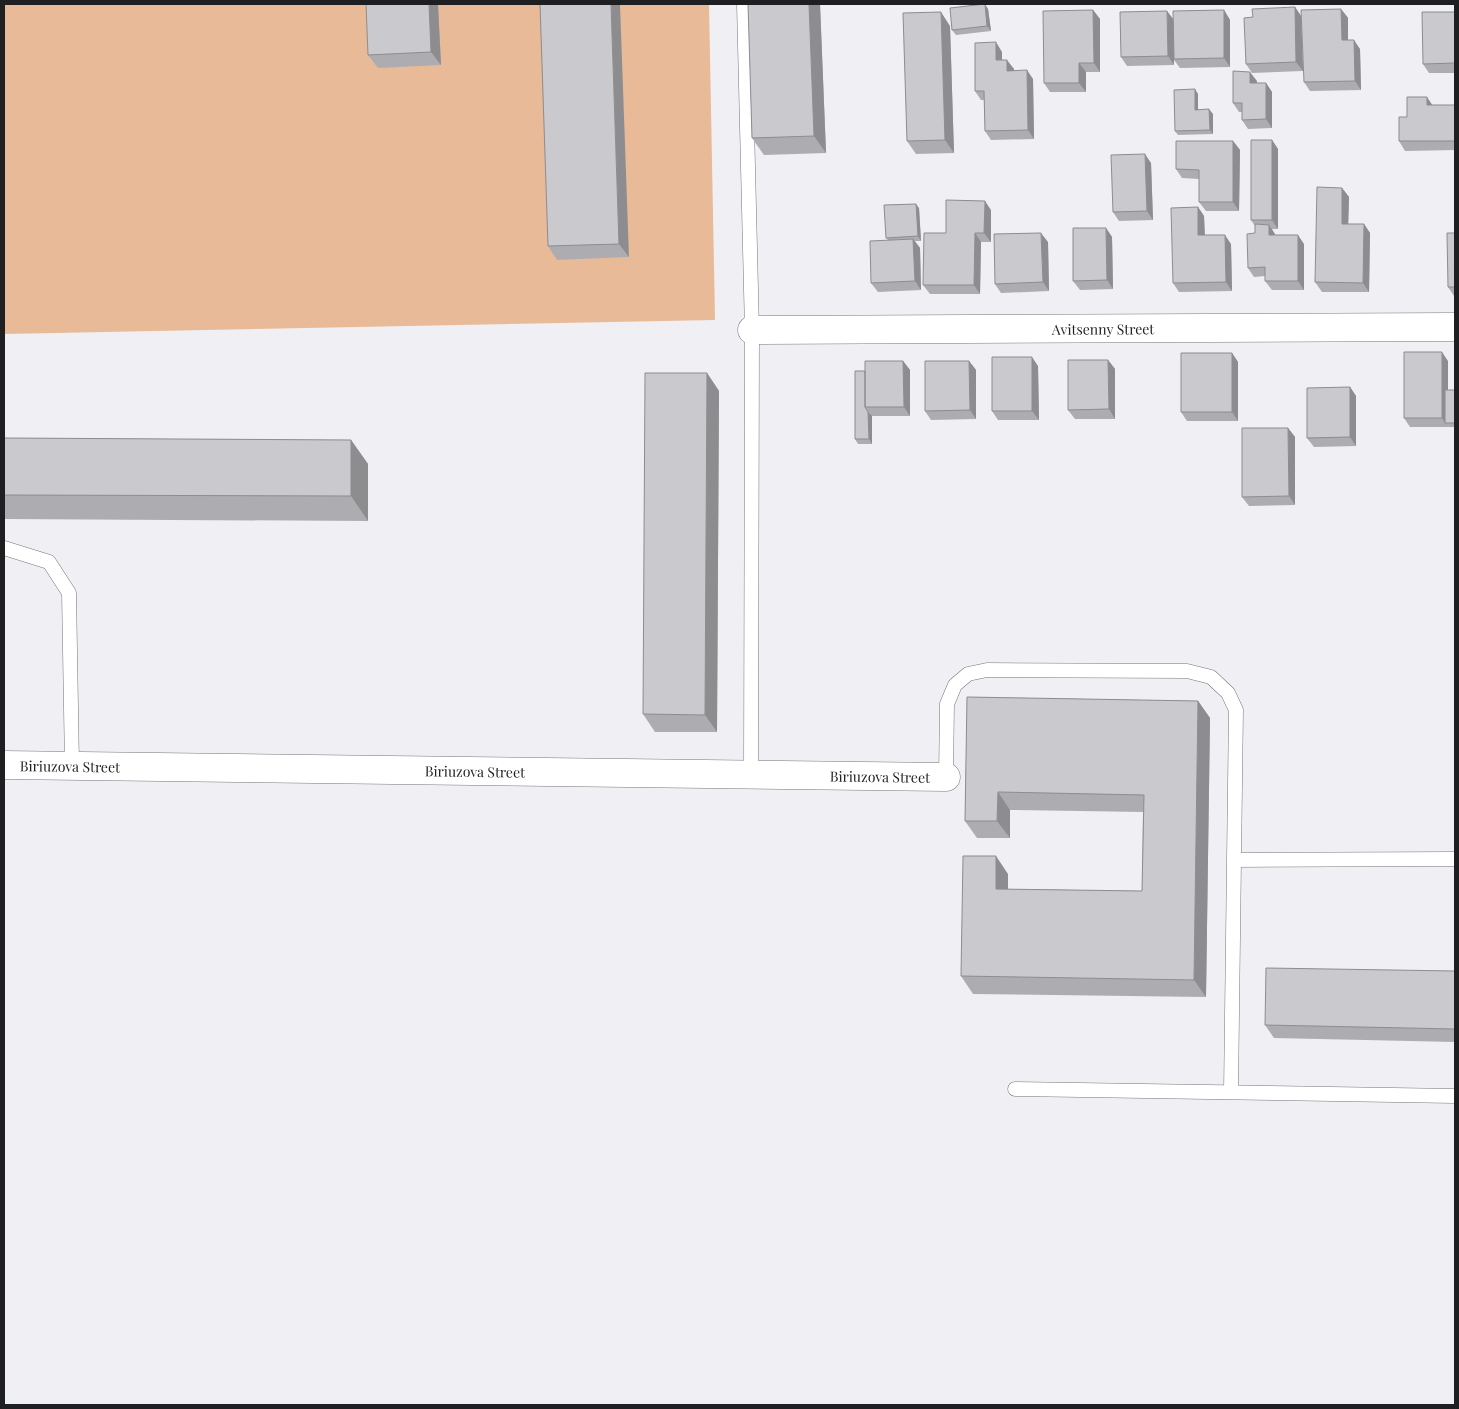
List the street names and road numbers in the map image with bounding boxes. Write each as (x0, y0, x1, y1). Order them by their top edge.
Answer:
street label: Avitsenny Street (1051, 319, 1155, 338)
street label: Biriuzova Street (20, 756, 121, 776)
street label: Biriuzova Street (425, 761, 526, 781)
street label: Biriuzova Street (830, 766, 931, 786)

